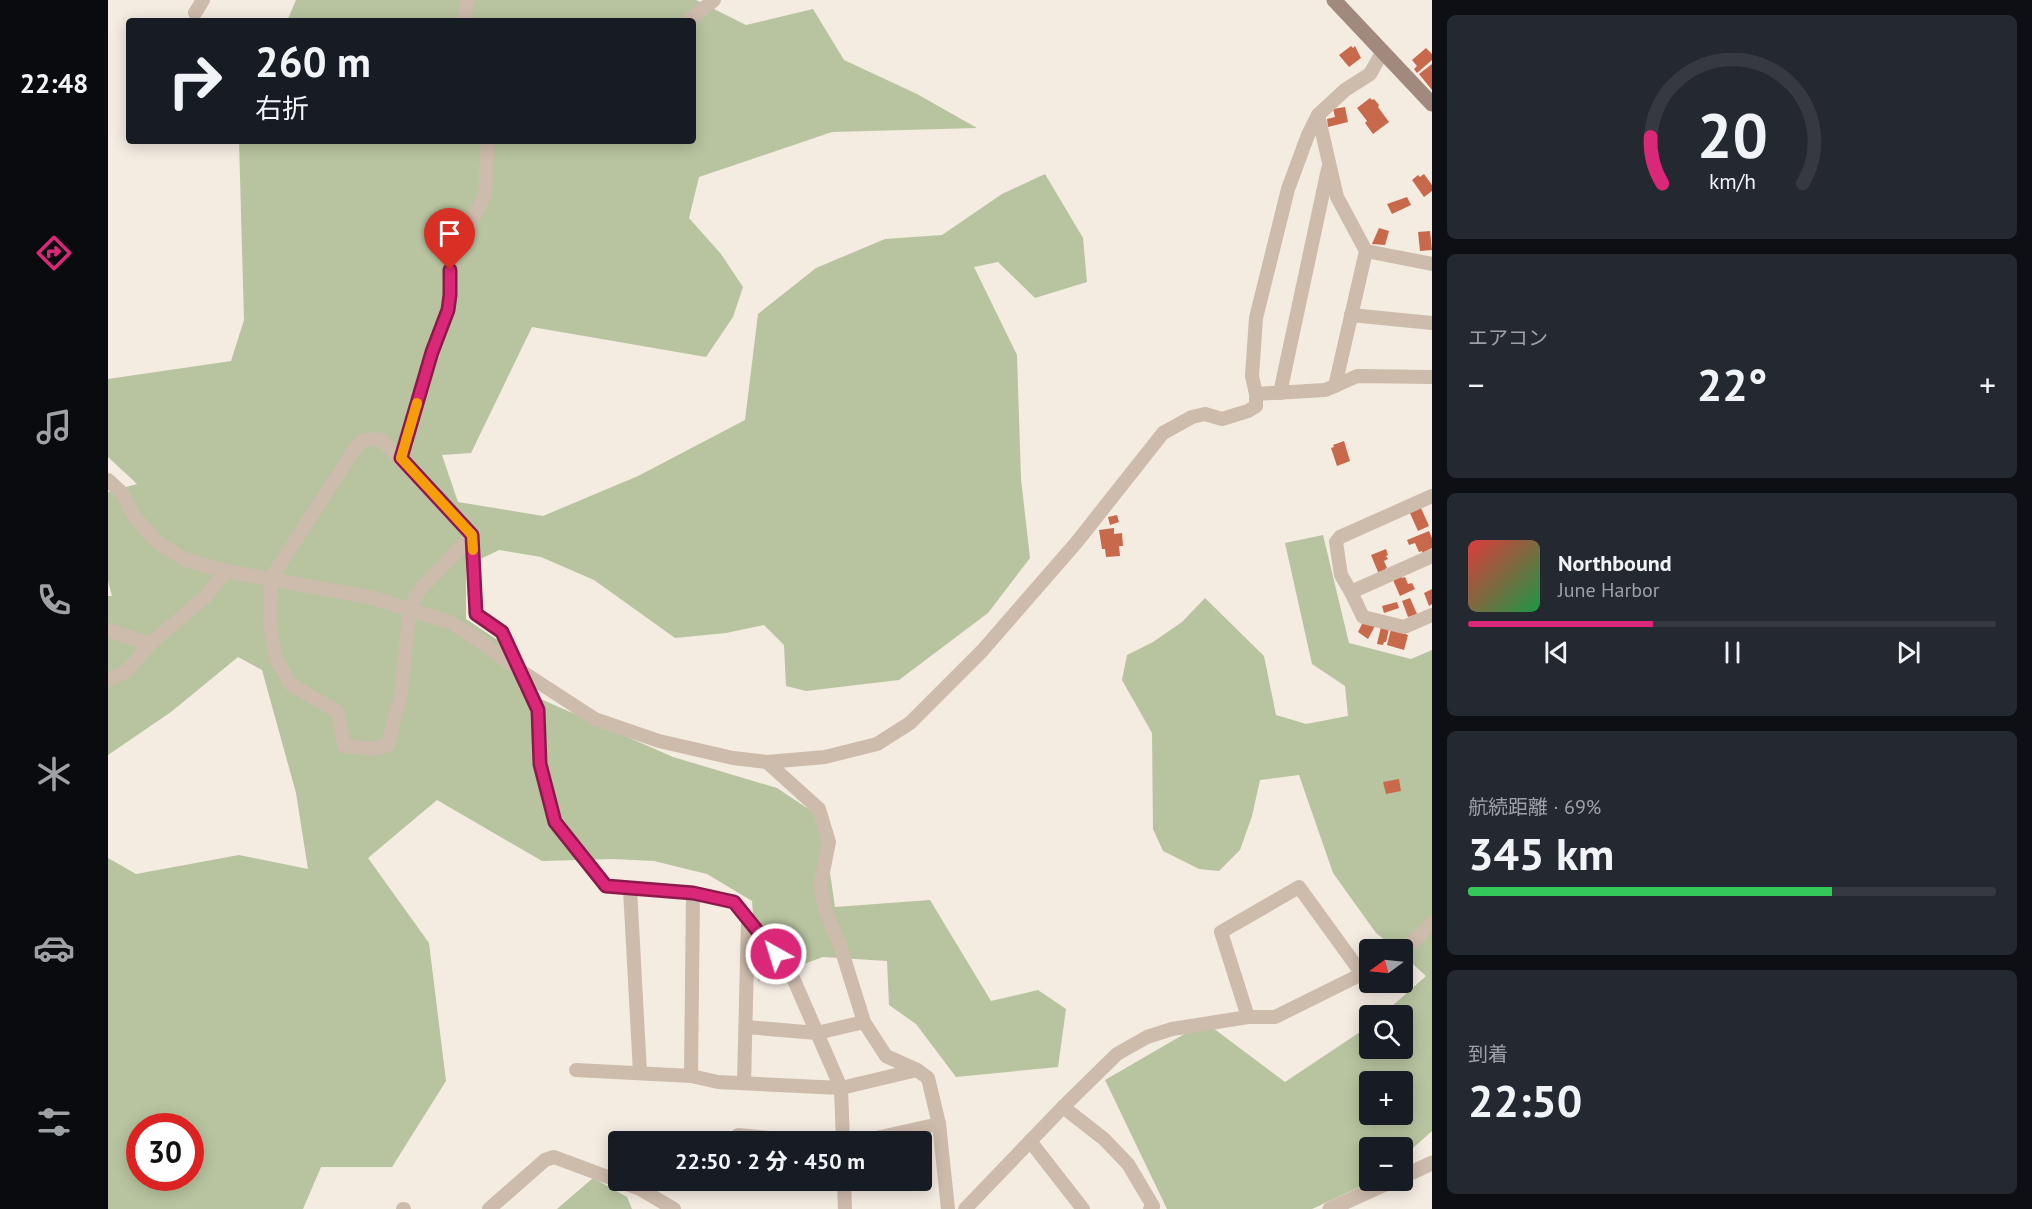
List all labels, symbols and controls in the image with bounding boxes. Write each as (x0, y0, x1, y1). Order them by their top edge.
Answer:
text: 260 m (255, 34, 371, 89)
icon: right (156, 42, 234, 120)
text: 22:48 (20, 66, 88, 100)
text: 右折 (255, 91, 309, 125)
text: 20 (1697, 94, 1767, 175)
text: km/h (1708, 167, 1755, 195)
pin (424, 208, 475, 270)
icon: arrive (433, 217, 466, 250)
icon: directions (33, 232, 75, 274)
text: エアコン (1468, 325, 1548, 351)
text: 22° (1697, 355, 1767, 413)
text: − (1468, 363, 1485, 406)
text: + (1979, 363, 1996, 406)
icon: music (33, 406, 75, 448)
text: Northbound (1558, 549, 1672, 577)
text: June Harbor (1558, 577, 1660, 603)
icon: phone (33, 579, 75, 621)
icon: previous (1540, 636, 1573, 669)
icon: pause (1716, 636, 1749, 669)
icon: next (1892, 636, 1925, 669)
icon: climate (33, 753, 75, 795)
text: 航続距離 · 69% (1468, 794, 1601, 820)
text: 345 km (1468, 824, 1614, 882)
position arrow (744, 922, 808, 986)
icon: car (33, 927, 75, 969)
north arrow (1359, 939, 1413, 993)
map controls (1359, 939, 1413, 1191)
button: search (1359, 1005, 1413, 1059)
text: 到着 (1468, 1041, 1508, 1067)
button: + (1359, 1071, 1413, 1125)
text: 22:50 (1468, 1071, 1582, 1129)
icon: filters (33, 1101, 75, 1143)
speed limit sign: 30 (126, 1113, 204, 1191)
button: − (1359, 1137, 1413, 1191)
text: 22:50 · 2 分 · 450 m (675, 1147, 865, 1175)

